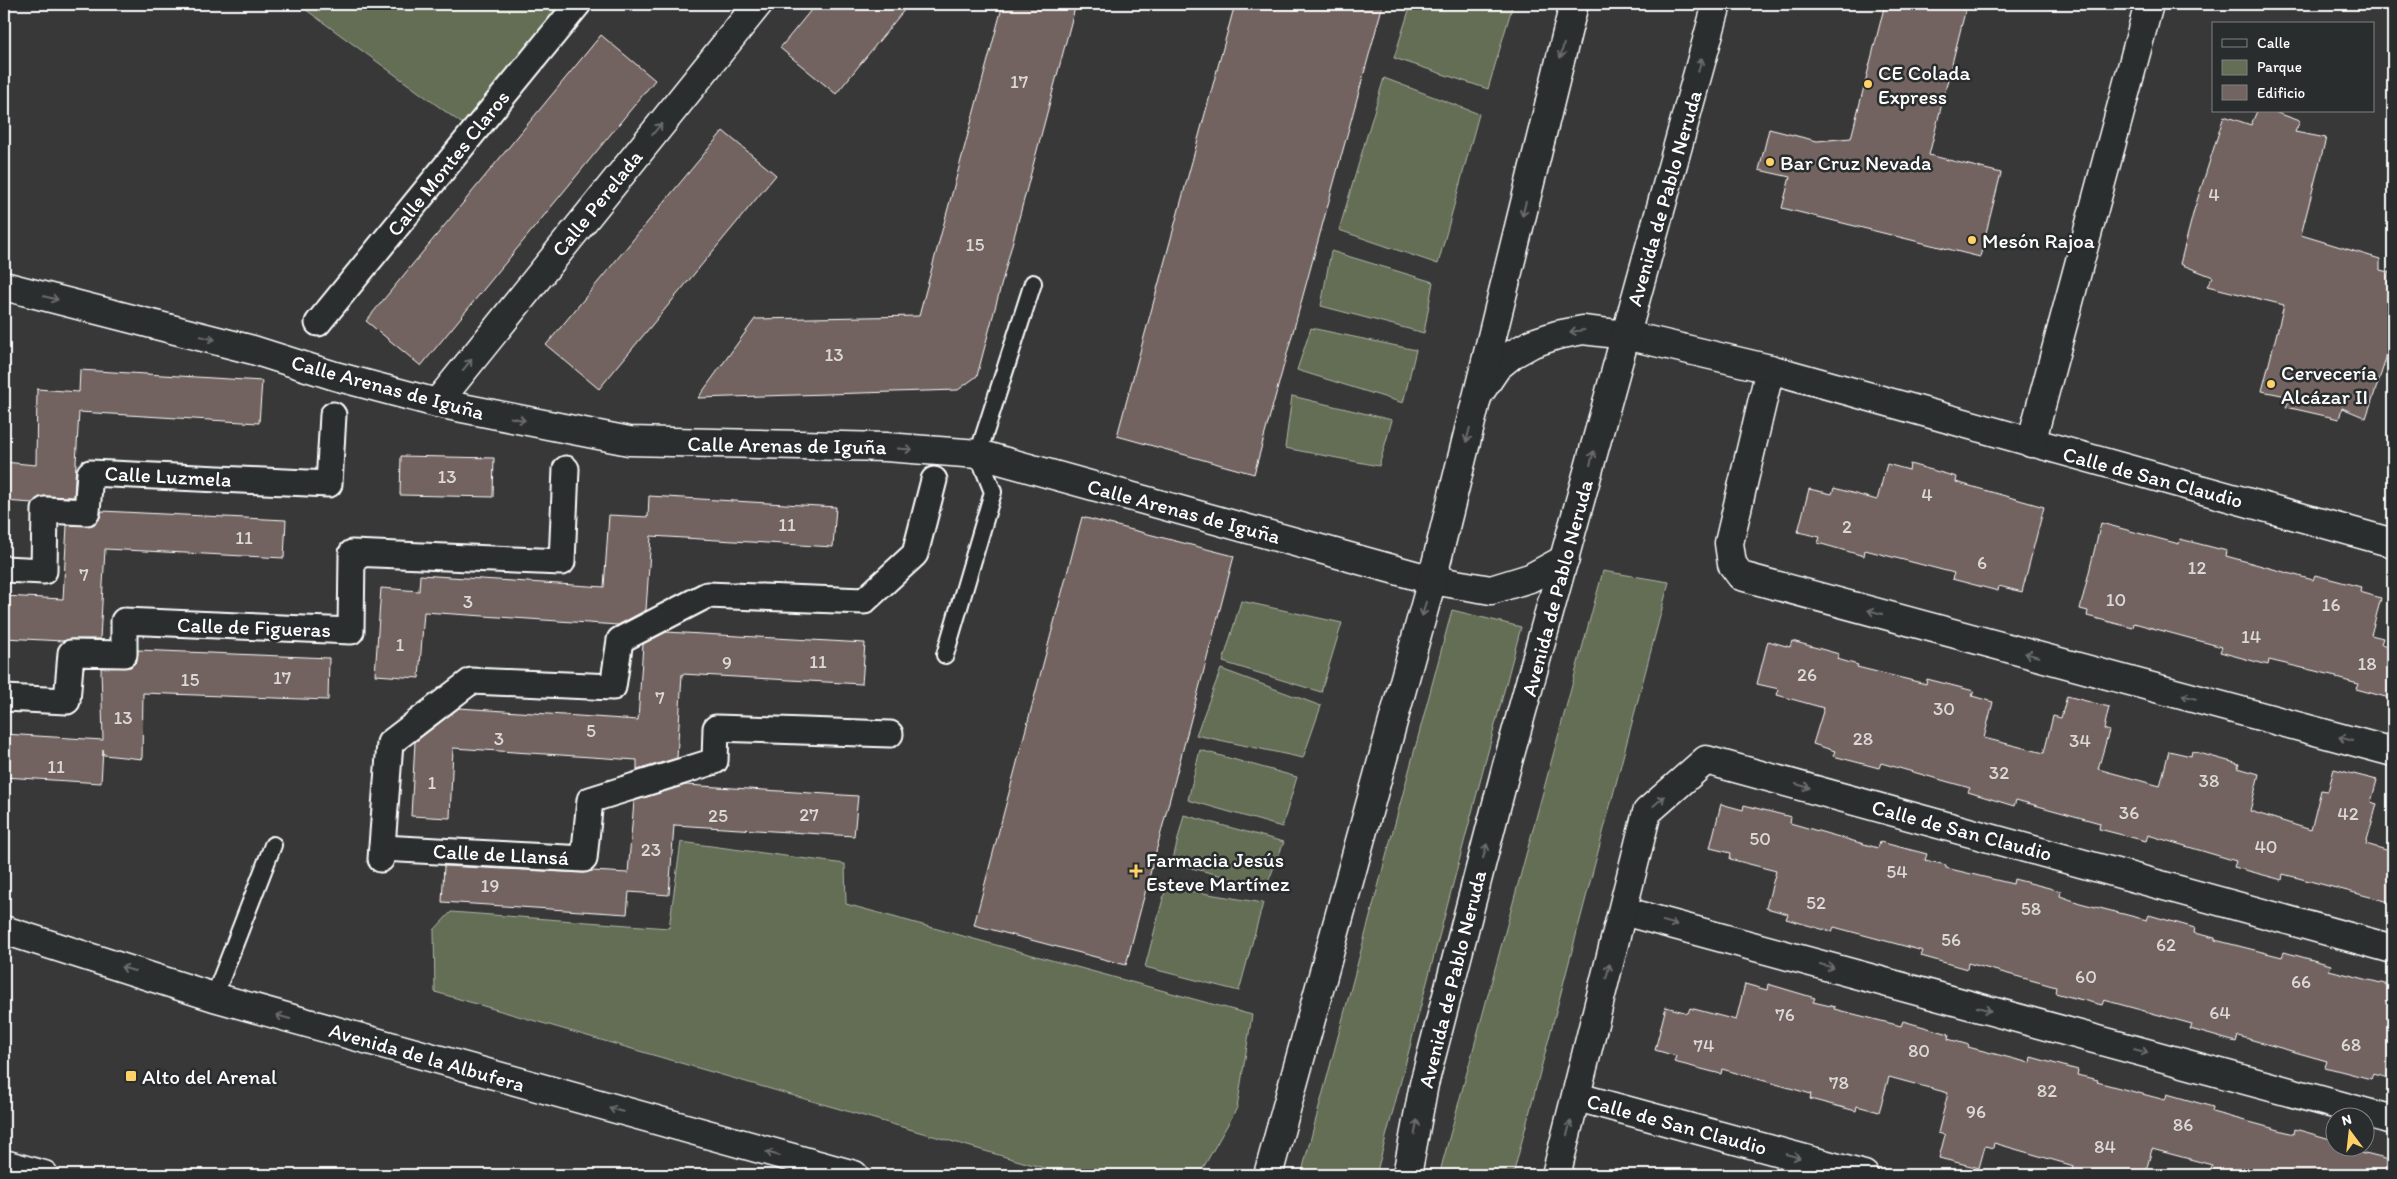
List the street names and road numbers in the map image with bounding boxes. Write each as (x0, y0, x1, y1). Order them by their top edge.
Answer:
street label: Calle Montes Claros (381, 85, 515, 241)
street label: Avenida de Pablo Neruda (1621, 87, 1707, 309)
street label: Calle Perelada (546, 145, 648, 261)
street label: Calle Arenas de Iguña (289, 349, 487, 425)
street label: Calle Arenas de Iguña (687, 431, 887, 459)
street label: Calle de San Claudio (2060, 441, 2246, 513)
street label: Calle Luzmela (104, 460, 232, 492)
street label: Calle Arenas de Iguña (1085, 473, 1283, 549)
street label: Avenida de Pablo Neruda (1516, 477, 1598, 699)
street label: Calle de Figueras (177, 612, 331, 642)
street label: Calle de San Claudio (1869, 794, 2055, 866)
street label: Calle de Llansá (432, 838, 570, 870)
street label: Avenida de Pablo Neruda (1413, 867, 1491, 1090)
street label: Avenida de la Albufera (326, 1017, 528, 1097)
street label: Calle de San Claudio (1584, 1088, 1770, 1160)

